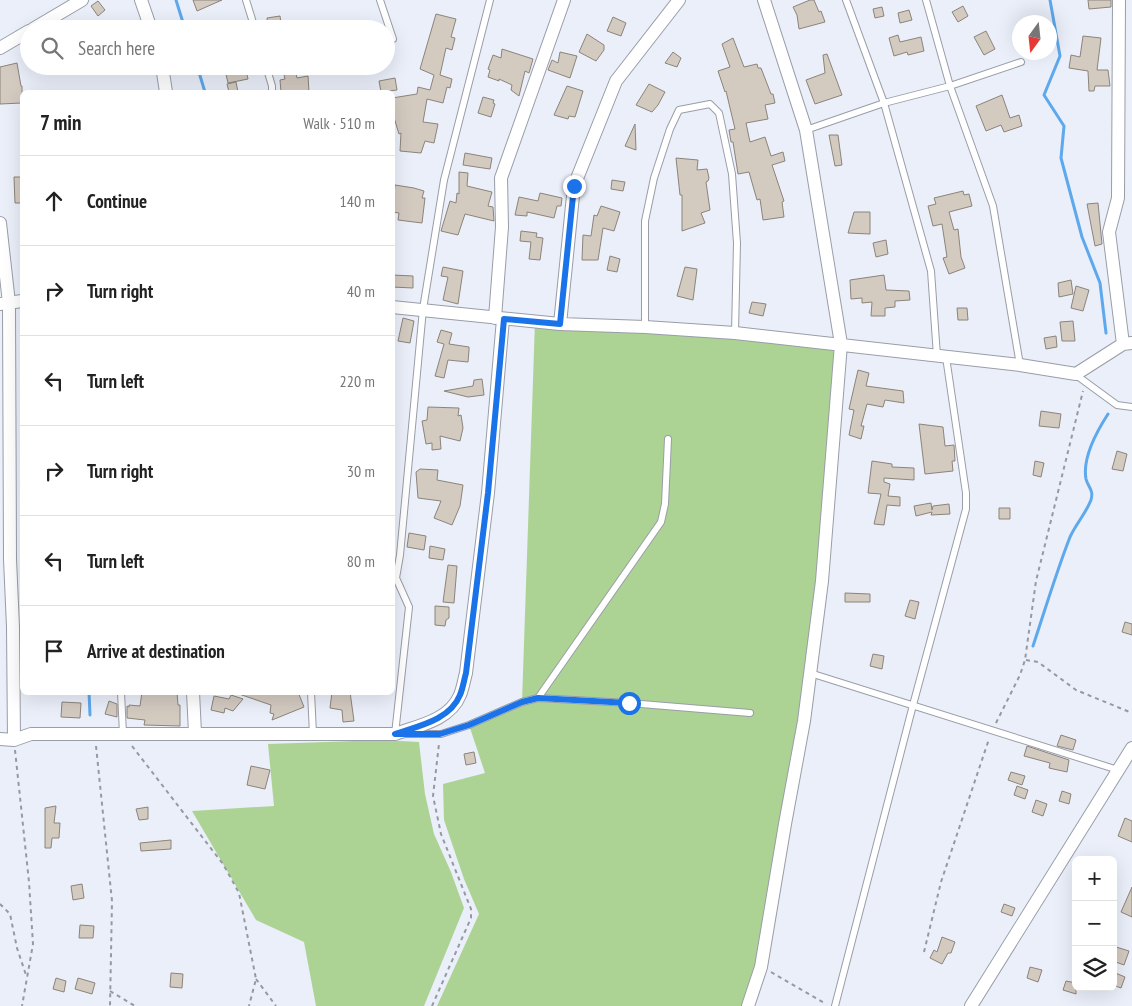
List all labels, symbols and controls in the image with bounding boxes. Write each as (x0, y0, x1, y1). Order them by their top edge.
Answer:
north arrow (1012, 15, 1057, 60)
search box (20, 20, 395, 75)
icon: search (38, 34, 66, 62)
text: Search here (78, 36, 155, 60)
text: 7 min (40, 109, 82, 136)
text: Walk · 510 m (303, 113, 375, 133)
route end (563, 175, 586, 198)
icon: ahead (40, 187, 68, 215)
text: Continue (87, 189, 147, 213)
text: 140 m (340, 191, 375, 211)
icon: right (40, 277, 68, 305)
text: Turn right (87, 279, 153, 303)
text: 40 m (347, 281, 375, 301)
icon: left (40, 367, 68, 395)
text: Turn left (87, 369, 144, 393)
text: 220 m (340, 371, 375, 391)
icon: right (40, 457, 68, 485)
text: Turn right (87, 459, 153, 483)
text: 30 m (347, 461, 375, 481)
icon: left (40, 547, 68, 575)
text: Turn left (87, 549, 144, 573)
text: 80 m (347, 551, 375, 571)
icon: arrive (40, 637, 68, 665)
text: Arrive at destination (87, 639, 225, 663)
route start (618, 692, 641, 715)
map controls (1072, 856, 1117, 991)
button: + (1072, 856, 1117, 901)
button: − (1072, 901, 1117, 946)
button: layers (1072, 946, 1117, 991)

